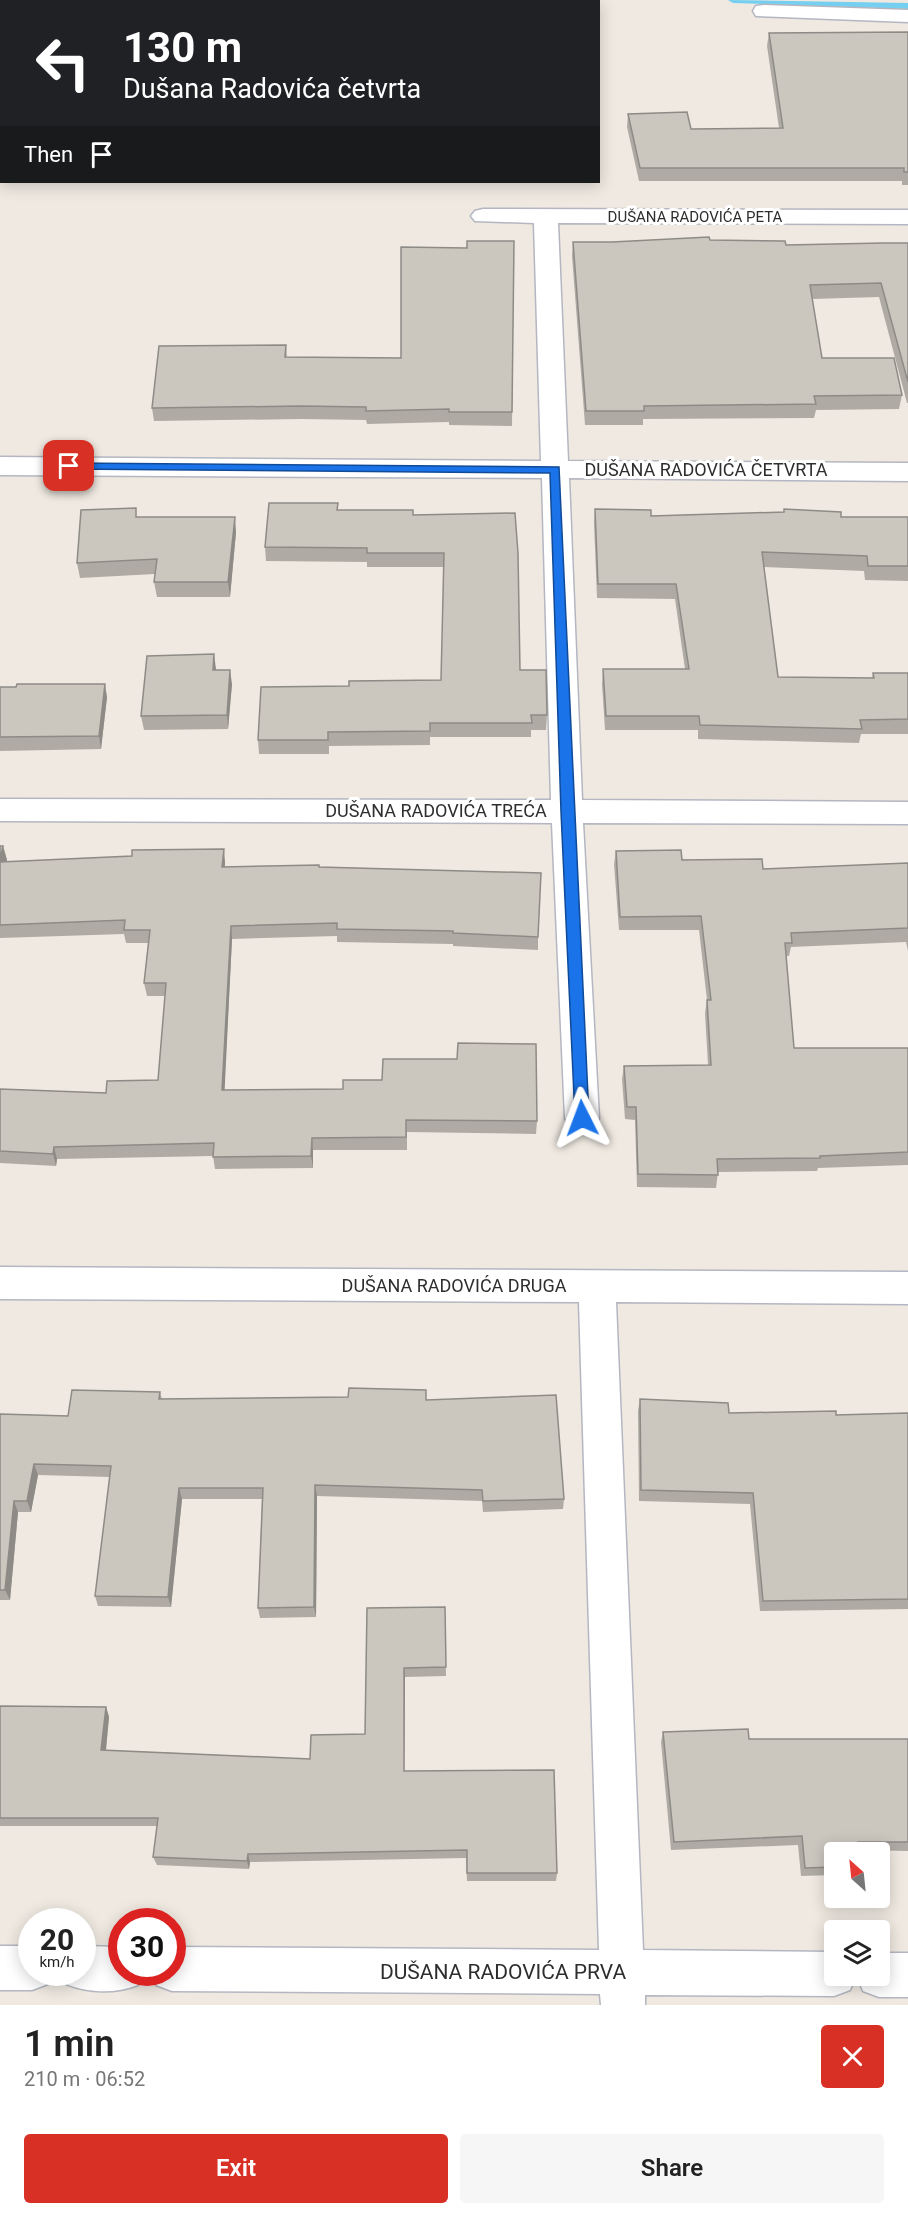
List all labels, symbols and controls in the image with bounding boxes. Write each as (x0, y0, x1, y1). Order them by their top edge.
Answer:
text: 130 m (123, 23, 242, 72)
icon: left (24, 24, 102, 102)
text: Dušana Radovića četvrta (123, 73, 421, 105)
icon: arrive (85, 138, 118, 171)
text: Then (24, 142, 73, 167)
street label: DUŠANA RADOVIĆA PETA (608, 208, 783, 226)
pin (43, 440, 94, 491)
icon: arrive (52, 449, 85, 482)
street label: DUŠANA RADOVIĆA ČETVRTA (585, 459, 828, 480)
street label: DUŠANA RADOVIĆA TREĆA (325, 800, 547, 821)
position arrow (550, 1086, 614, 1150)
street label: DUŠANA RADOVIĆA DRUGA (342, 1275, 567, 1296)
north arrow (824, 1842, 890, 1908)
map controls (824, 1842, 890, 1986)
speed limit sign: 30 (108, 1908, 186, 1986)
button: layers (824, 1920, 890, 1986)
text: 20 (40, 1922, 74, 1957)
text: km/h (39, 1953, 75, 1971)
street label: DUŠANA RADOVIĆA PRVA (380, 1960, 626, 1984)
text: 1 min (24, 2023, 114, 2065)
button: close (821, 2025, 884, 2088)
text: 210 m · 06:52 (24, 2067, 145, 2091)
button: Exit (24, 2134, 448, 2203)
button: Share (460, 2134, 884, 2203)

